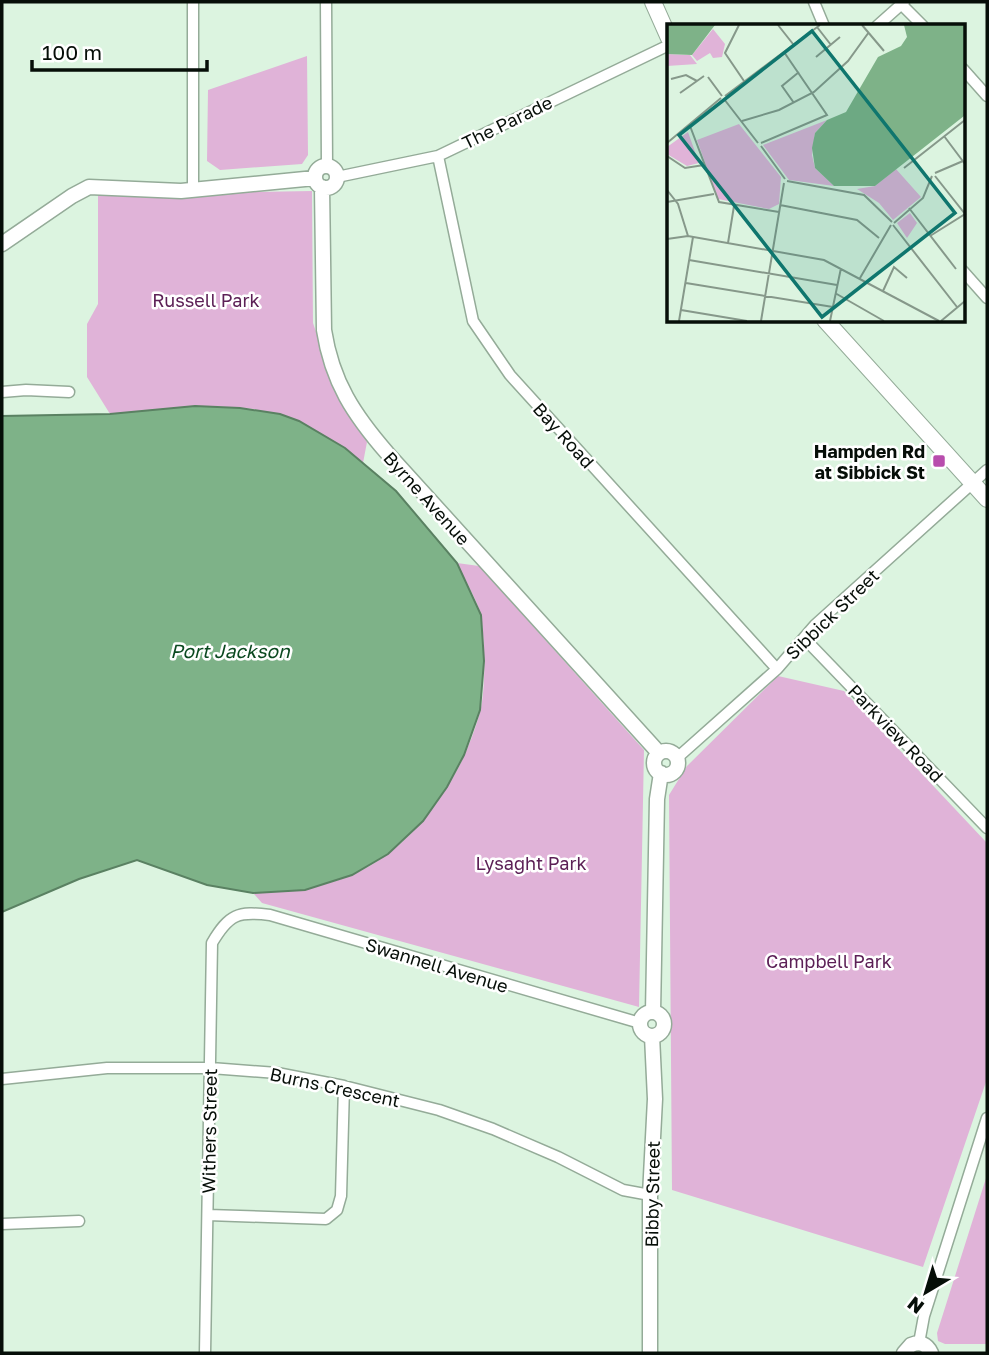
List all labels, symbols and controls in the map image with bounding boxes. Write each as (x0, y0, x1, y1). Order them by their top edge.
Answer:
inset map (667, 24, 964, 322)
scale bar (32, 28, 206, 72)
text: 100 m (42, 39, 102, 65)
street label: The Parade (458, 91, 556, 153)
park label: Russell Park (152, 289, 260, 311)
street label: Bay Road (529, 398, 599, 472)
place label: Hampden Rd at Sibbick St (814, 440, 925, 483)
street label: Byrne Avenue (379, 447, 475, 549)
marker: Hampden Rd at Sibbick St (931, 453, 947, 469)
street label: Sibbick Street (781, 564, 883, 664)
water label: Port Jackson (170, 639, 291, 662)
street label: Parkview Road (844, 680, 948, 786)
park label: Lysaght Park (475, 852, 587, 874)
street label: Swannell Avenue (363, 933, 511, 997)
park label: Campbell Park (766, 950, 892, 972)
street label: Burns Crescent (268, 1062, 402, 1112)
street label: Withers Street (197, 1068, 221, 1194)
street label: Bibby Street (640, 1141, 664, 1247)
north arrow (891, 1257, 961, 1327)
text: N (902, 1292, 928, 1319)

